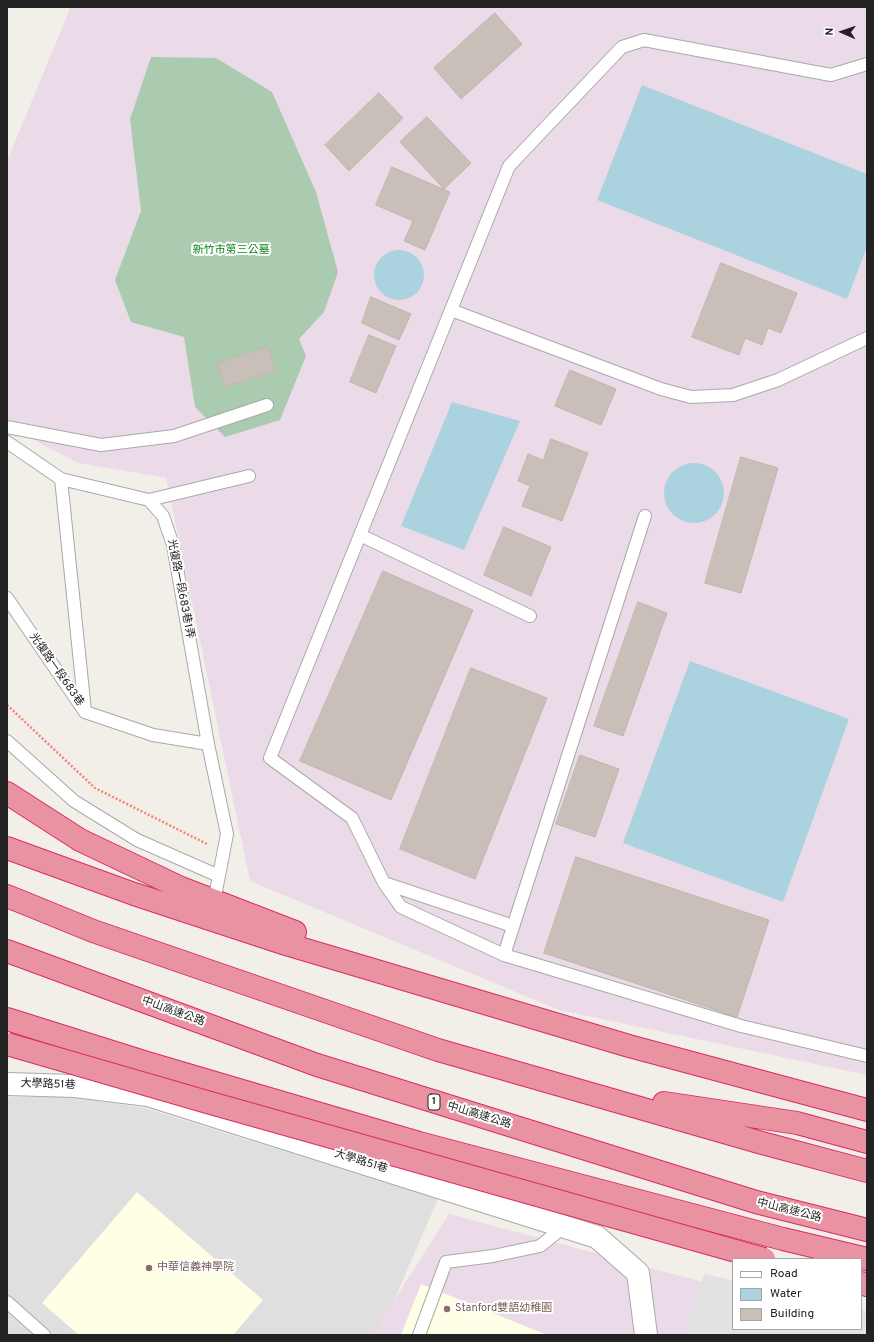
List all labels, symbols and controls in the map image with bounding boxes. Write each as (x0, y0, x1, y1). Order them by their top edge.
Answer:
north arrow (822, 12, 862, 52)
text: N (823, 27, 837, 36)
park label: 新竹市第三公墓 (193, 244, 269, 258)
street label: 光復路一段683巷1弄 (164, 538, 196, 640)
street label: 光復路一段683巷 (26, 631, 86, 709)
street label: 中山高速公路 (140, 995, 206, 1029)
street label: 大學路51巷 (20, 1077, 76, 1093)
road number: 1 (428, 1094, 440, 1110)
street label: 中山高速公路 (446, 1100, 512, 1132)
street label: 大學路51巷 (333, 1148, 389, 1176)
street label: 中山高速公路 (755, 1197, 823, 1225)
legend (732, 1258, 862, 1330)
place label: 中華信義神學院 (157, 1261, 234, 1275)
marker: 中華信義神學院 (144, 1263, 154, 1273)
text: Road (770, 1266, 798, 1282)
text: Water (770, 1286, 802, 1302)
place label: Stanford雙語幼稚園 (455, 1302, 552, 1316)
marker: Stanford雙語幼稚園 (442, 1304, 452, 1314)
text: Building (770, 1306, 814, 1322)

